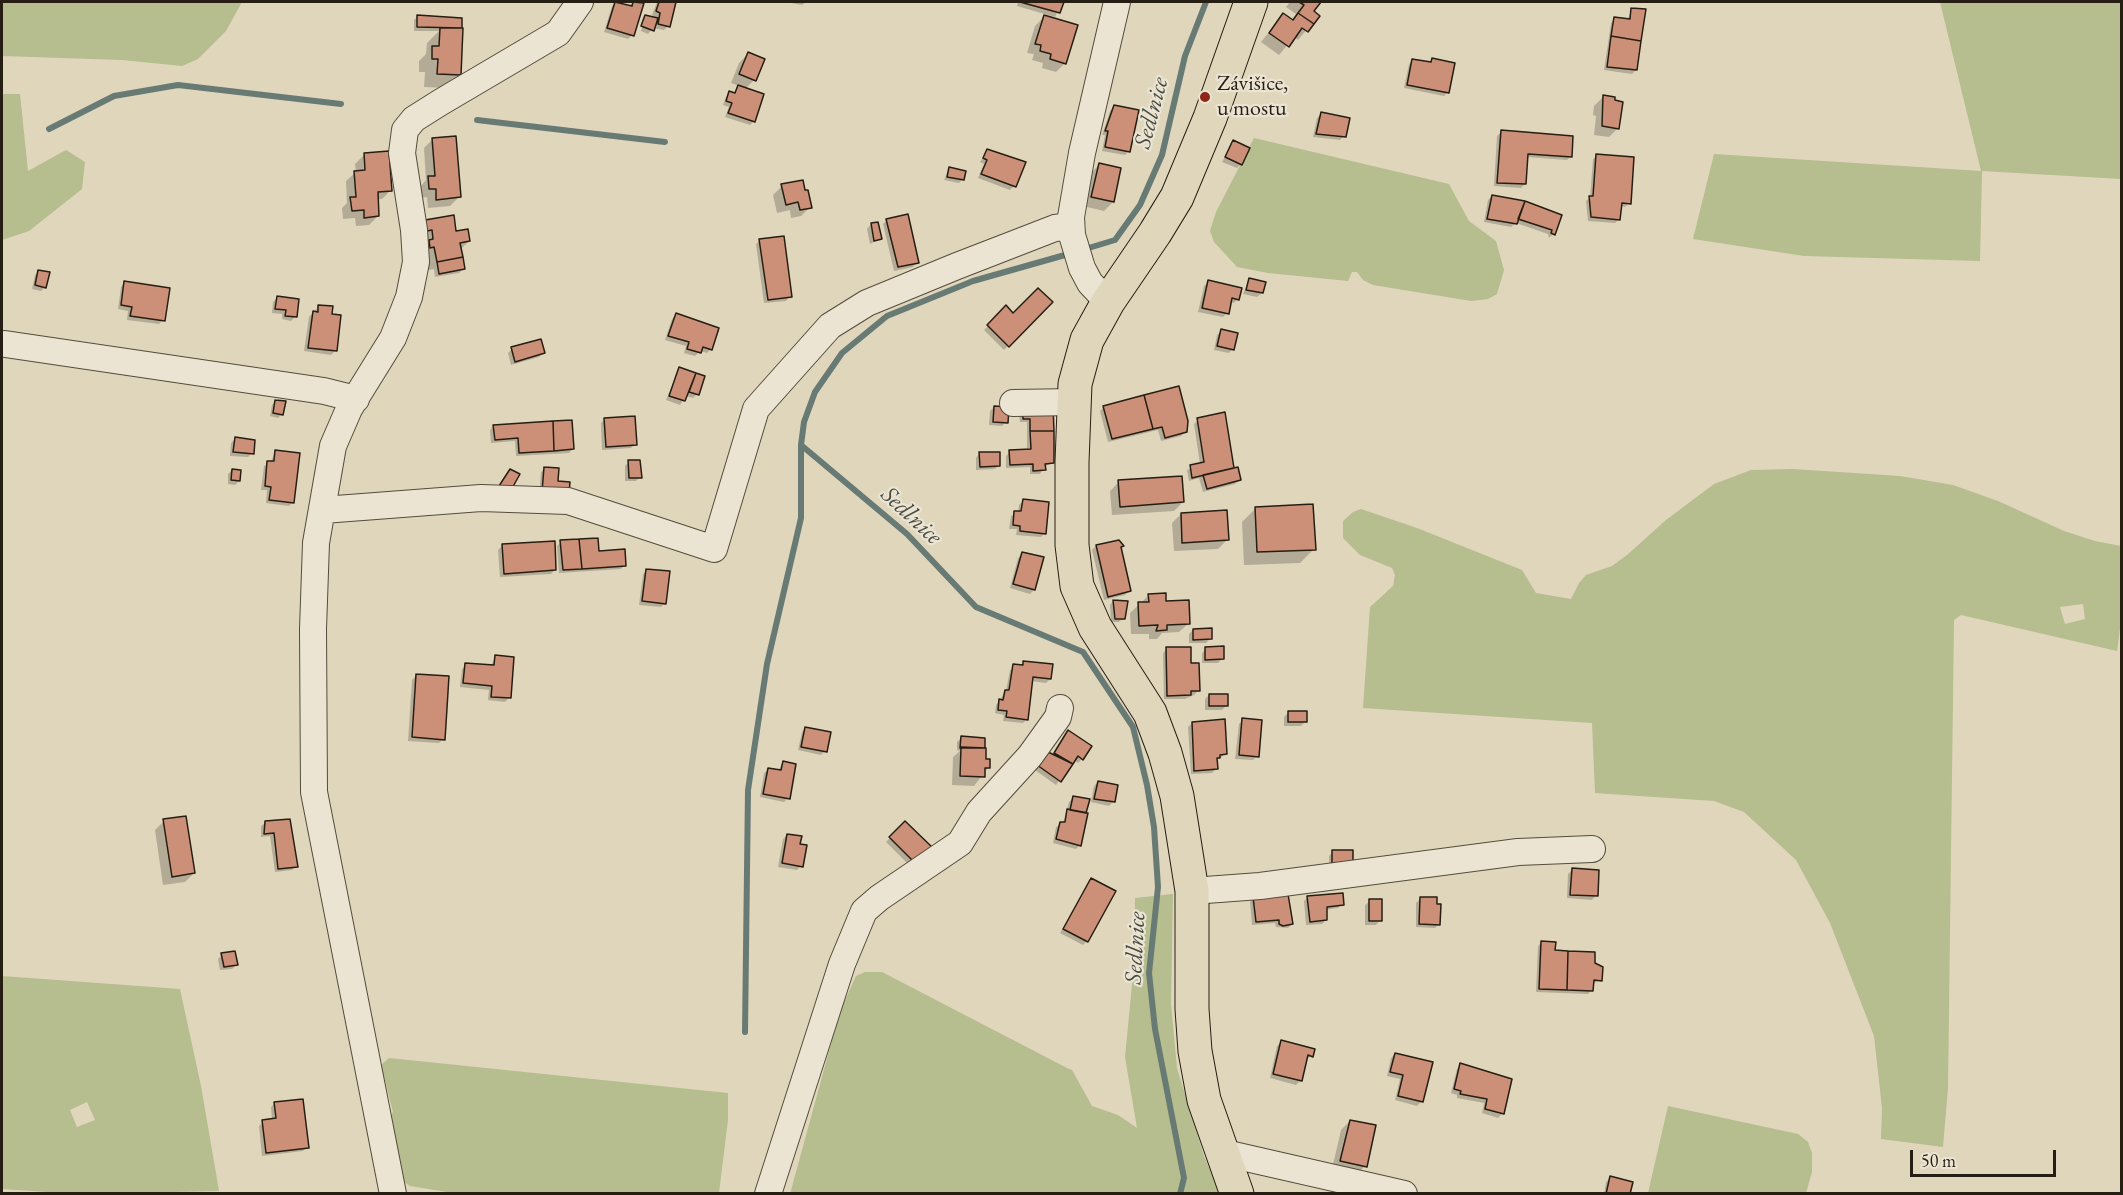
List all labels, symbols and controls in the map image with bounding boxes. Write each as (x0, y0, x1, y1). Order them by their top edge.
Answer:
place label: Závišice, u mostu (1217, 71, 1288, 122)
water label: Sedlnice (1129, 74, 1175, 152)
marker: Závišice, u mostu (1198, 90, 1212, 104)
water label: Sedlnice (875, 481, 947, 551)
water label: Sedlnice (1120, 911, 1152, 985)
scale bar (1913, 1138, 2058, 1176)
text: 50 m (1921, 1149, 1956, 1172)

